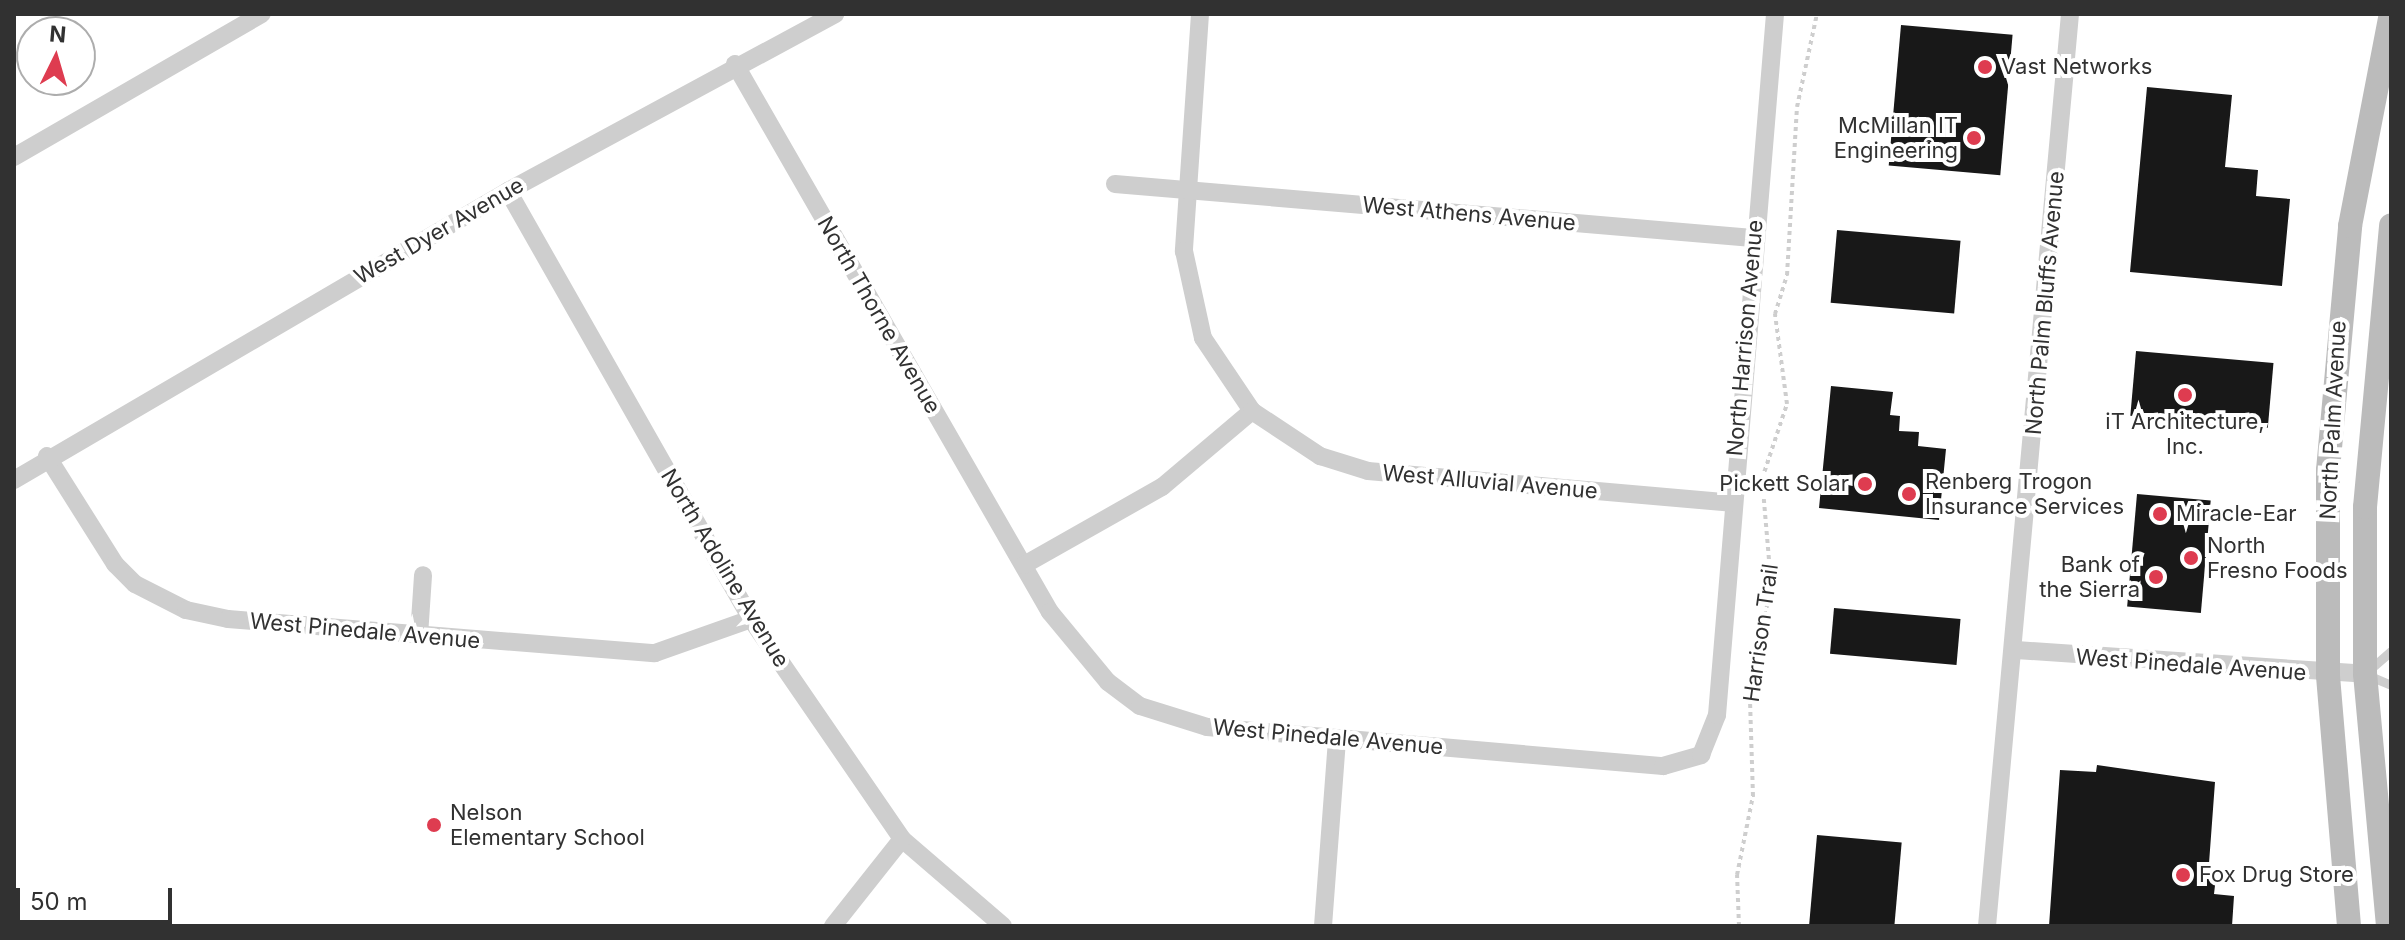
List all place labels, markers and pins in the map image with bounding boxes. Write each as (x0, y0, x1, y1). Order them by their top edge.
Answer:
place label: Vast Networks (2001, 54, 2152, 80)
marker: Vast Networks (1976, 58, 1994, 76)
place label: McMillan IT Engineering (1834, 112, 1958, 164)
marker: McMillan IT Engineering (1965, 129, 1983, 147)
marker: iT Architecture, Inc. (2176, 386, 2194, 404)
place label: iT Architecture, Inc. (2105, 408, 2265, 460)
place label: Renberg Trogon Insurance Services (1925, 468, 2124, 520)
place label: Pickett Solar (1719, 471, 1849, 497)
marker: Pickett Solar (1856, 475, 1874, 493)
marker: Renberg Trogon Insurance Services (1900, 485, 1918, 503)
place label: Miracle-Ear (2176, 501, 2297, 527)
marker: Miracle-Ear (2151, 505, 2169, 523)
place label: North Fresno Foods (2207, 532, 2348, 584)
marker: North Fresno Foods (2182, 549, 2200, 567)
place label: Bank of the Sierra (2039, 551, 2140, 602)
marker: Bank of the Sierra (2147, 568, 2165, 586)
place label: Nelson Elementary School (450, 799, 645, 850)
marker: Nelson Elementary School (425, 816, 443, 834)
place label: Fox Drug Store (2199, 862, 2354, 888)
marker: Fox Drug Store (2174, 866, 2192, 884)

